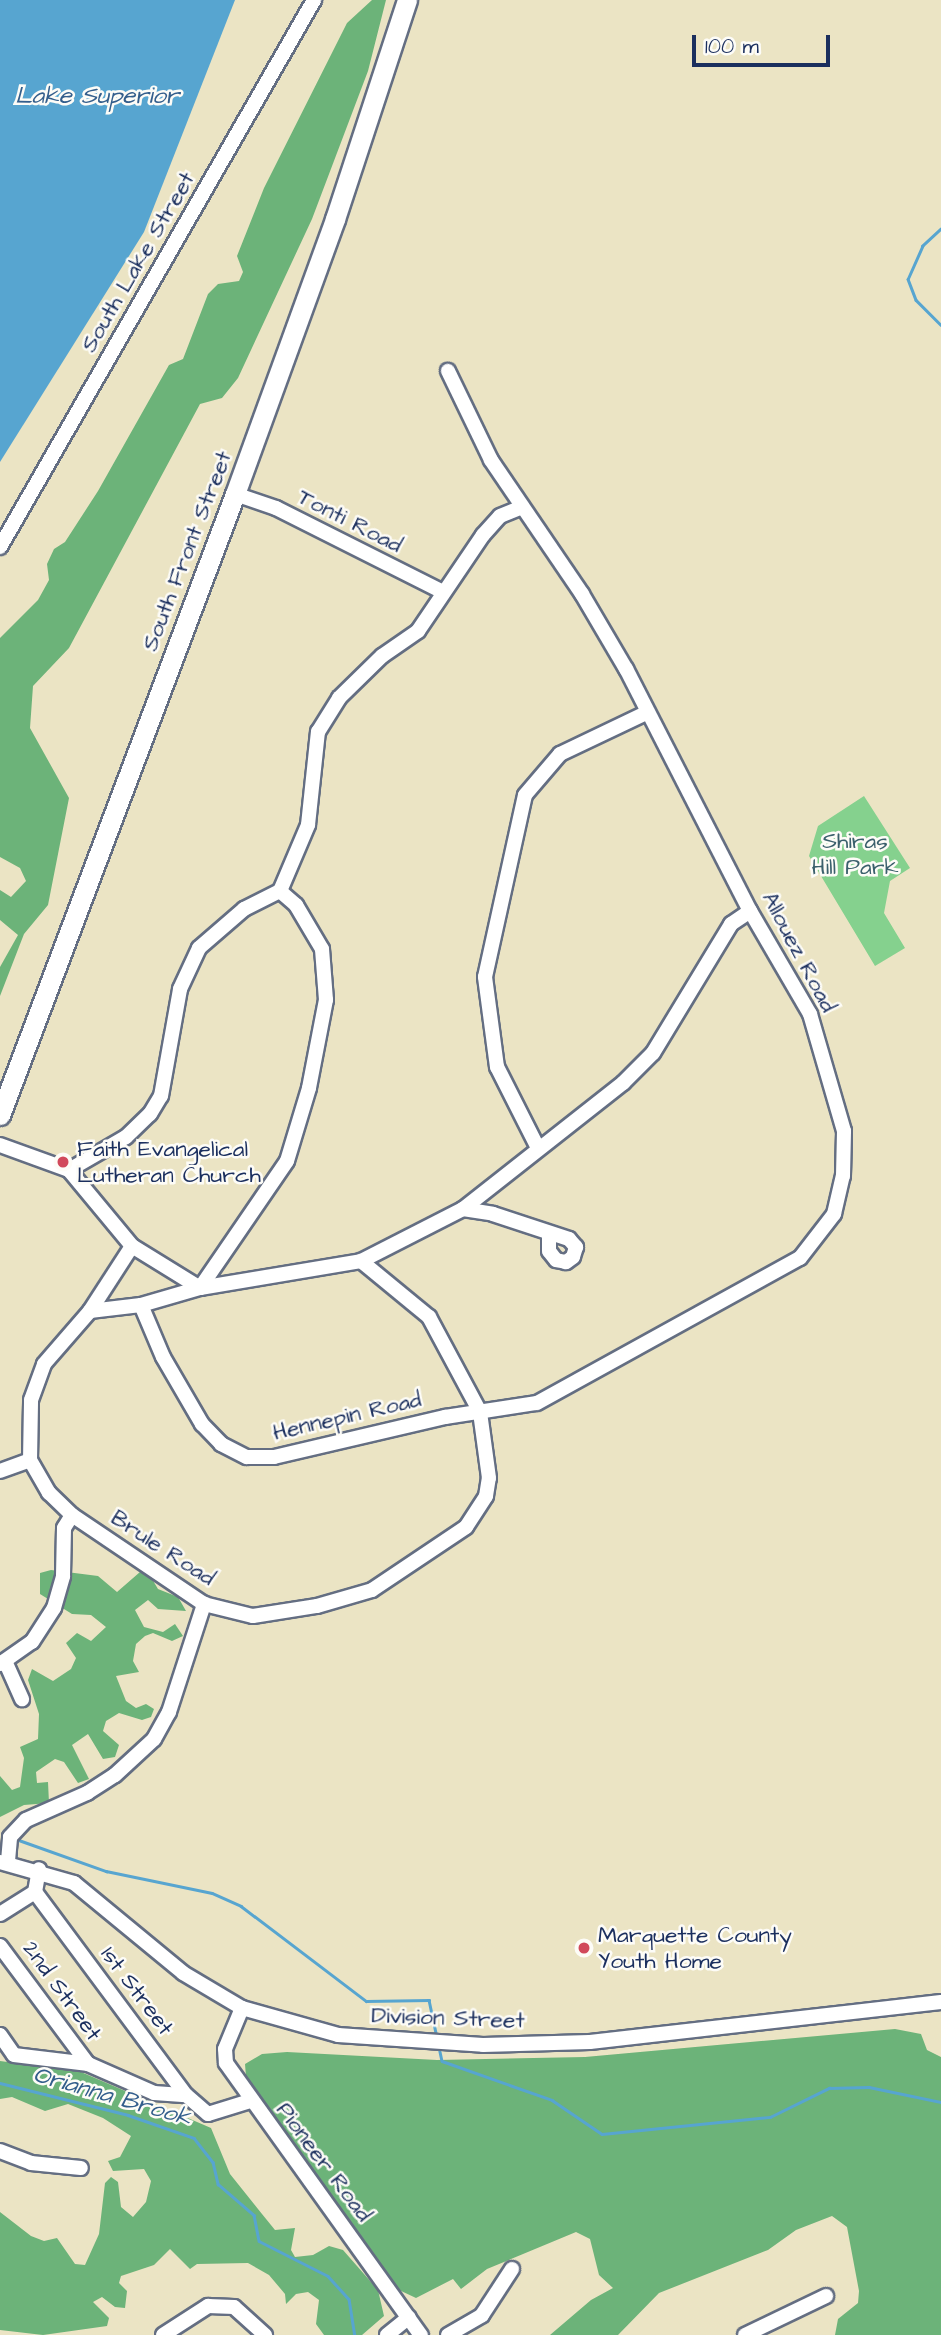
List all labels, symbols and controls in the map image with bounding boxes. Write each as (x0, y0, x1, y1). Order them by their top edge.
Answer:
scale bar (696, 21, 834, 65)
text: 100 m (705, 32, 759, 61)
water label: Lake Superior (15, 83, 179, 111)
street label: South Lake Street (75, 167, 201, 357)
street label: South Front Street (136, 447, 238, 655)
street label: Tonti Road (293, 483, 407, 559)
park label: Shiras Hill Park (811, 827, 899, 881)
street label: Allouez Road (756, 887, 842, 1017)
place label: Faith Evangelical Lutheran Church (77, 1135, 261, 1189)
marker: Faith Evangelical Lutheran Church (55, 1154, 71, 1170)
street label: Hennepin Road (270, 1385, 424, 1447)
street label: Brule Road (106, 1504, 220, 1592)
place label: Marquette County Youth Home (598, 1921, 792, 1975)
street label: 2nd Street (17, 1936, 107, 2046)
marker: Marquette County Youth Home (576, 1940, 592, 1956)
street label: 1st Street (95, 1941, 179, 2041)
street label: Division Street (371, 2002, 525, 2034)
water label: Orianna Brook (30, 2061, 194, 2133)
street label: Pioneer Road (270, 2097, 378, 2227)

